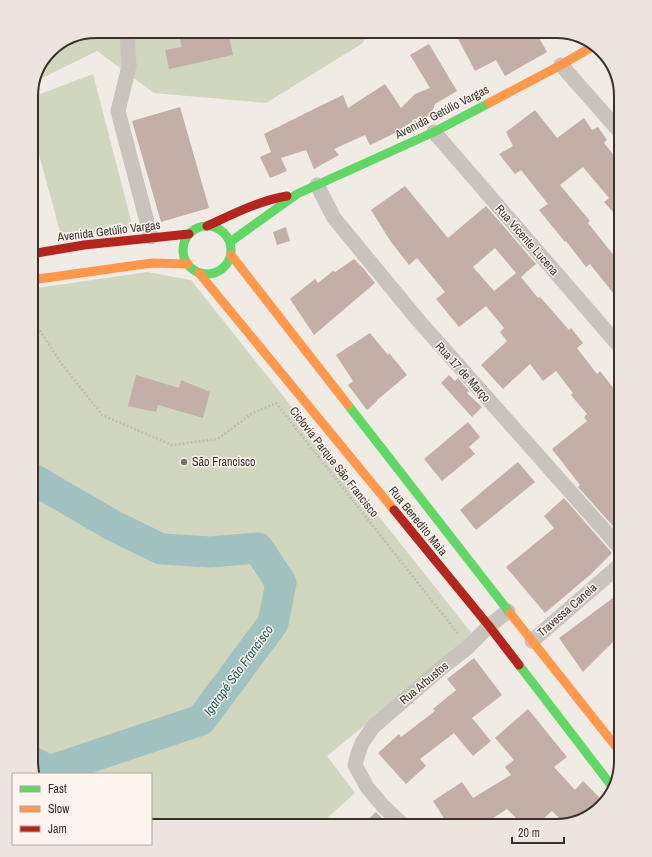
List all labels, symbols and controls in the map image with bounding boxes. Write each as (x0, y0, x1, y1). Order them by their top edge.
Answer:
street label: Avenida Getúlio Vargas (391, 81, 492, 143)
street label: Rua Vicente Lucena (492, 201, 563, 279)
street label: Avenida Getúlio Vargas (56, 217, 161, 245)
street label: Rua 17 de Março (432, 339, 494, 405)
street label: Ciclovia Parque São Francisco (286, 403, 382, 521)
place label: São Francisco (192, 454, 255, 470)
marker: São Francisco (179, 457, 189, 467)
street label: Rua Benedito Maia (385, 483, 451, 559)
street label: Travessa Canela (534, 579, 601, 640)
water label: Igarapé São Francisco (200, 622, 277, 719)
street label: Rua Arbustos (396, 658, 452, 708)
legend (12, 773, 152, 845)
text: Fast (48, 781, 67, 797)
text: Slow (48, 801, 70, 817)
scale bar (512, 819, 564, 845)
text: Jam (48, 821, 67, 837)
text: 20 m (518, 825, 540, 841)

